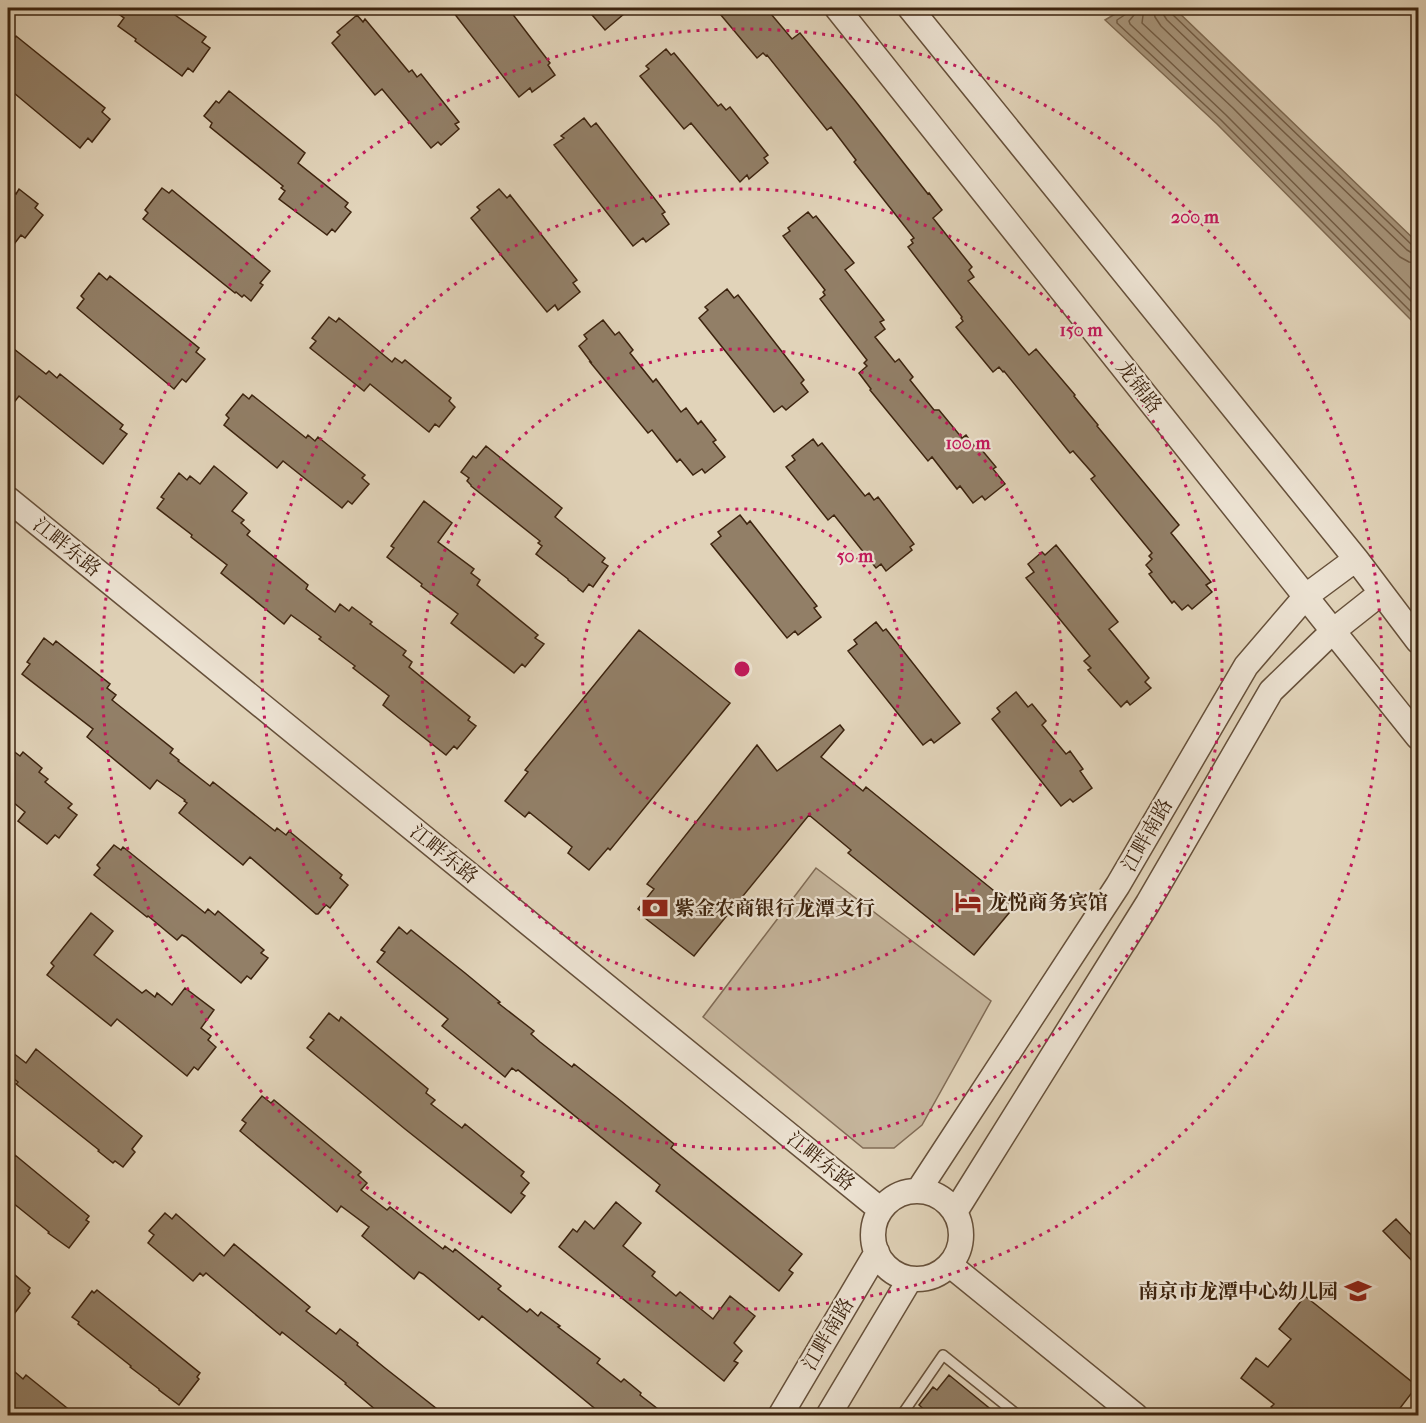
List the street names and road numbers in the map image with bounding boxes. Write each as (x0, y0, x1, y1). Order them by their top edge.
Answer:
street label: 龙锦路 (1111, 356, 1167, 418)
street label: 江畔东路 (29, 513, 105, 581)
street label: 江畔南路 (1117, 795, 1177, 875)
street label: 江畔东路 (406, 820, 482, 888)
street label: 江畔东路 (783, 1127, 859, 1195)
street label: 江畔南路 (798, 1294, 858, 1374)

